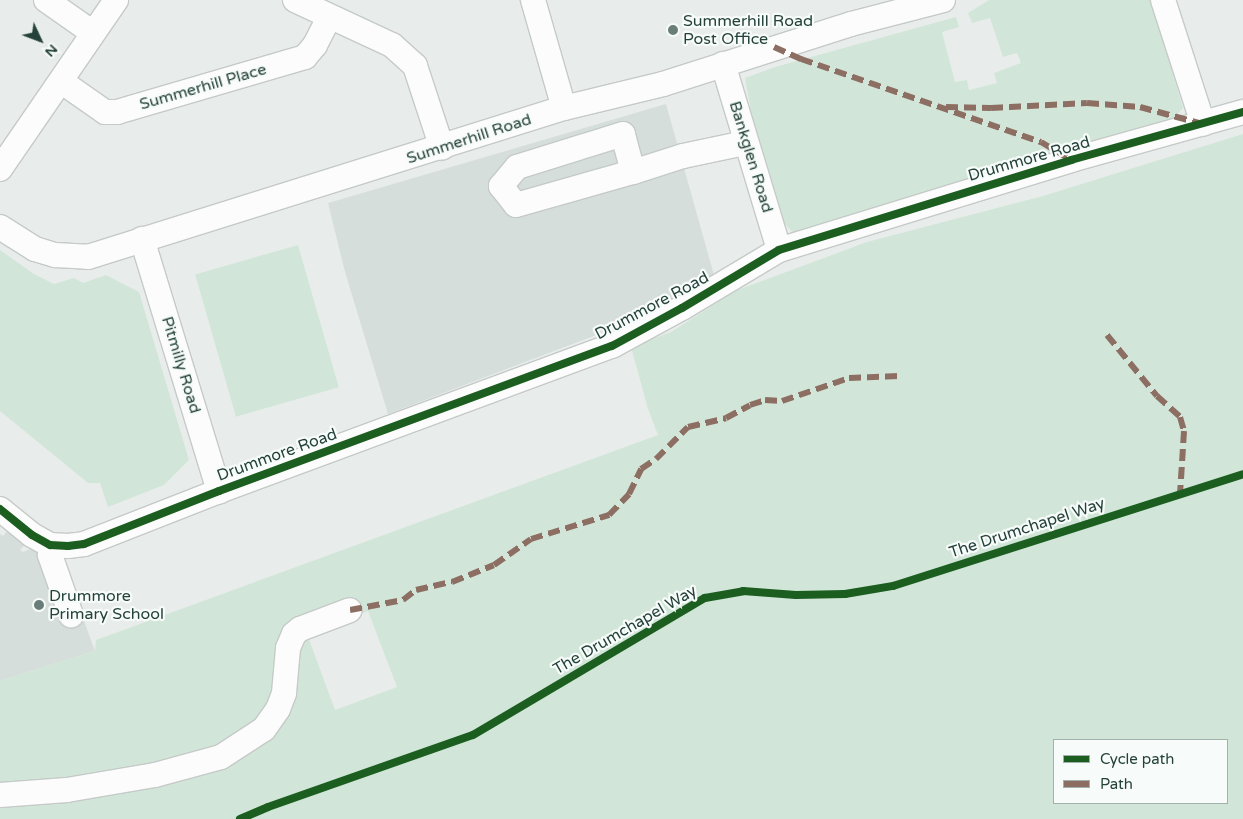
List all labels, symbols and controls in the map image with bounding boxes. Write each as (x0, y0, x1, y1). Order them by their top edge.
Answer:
place label: Summerhill Road Post Office (683, 11, 813, 49)
north arrow (15, 15, 65, 65)
marker: Summerhill Road Post Office (667, 24, 679, 36)
text: N (41, 41, 61, 60)
street label: Summerhill Place (137, 60, 269, 114)
street label: Bankglen Road (725, 99, 777, 215)
street label: Summerhill Road (404, 110, 534, 168)
street label: Drummore Road (966, 132, 1092, 186)
street label: Drummore Road (592, 268, 712, 344)
street label: Pitmilly Road (157, 314, 205, 416)
street label: Drummore Road (214, 424, 340, 486)
street label: The Drumchapel Way (947, 494, 1107, 562)
street label: The Drumchapel Way (550, 581, 700, 679)
place label: Drummore Primary School (49, 586, 164, 624)
marker: Drummore Primary School (33, 599, 45, 611)
legend (1053, 739, 1228, 804)
text: Cycle path (1100, 750, 1174, 768)
text: Path (1100, 775, 1133, 793)

